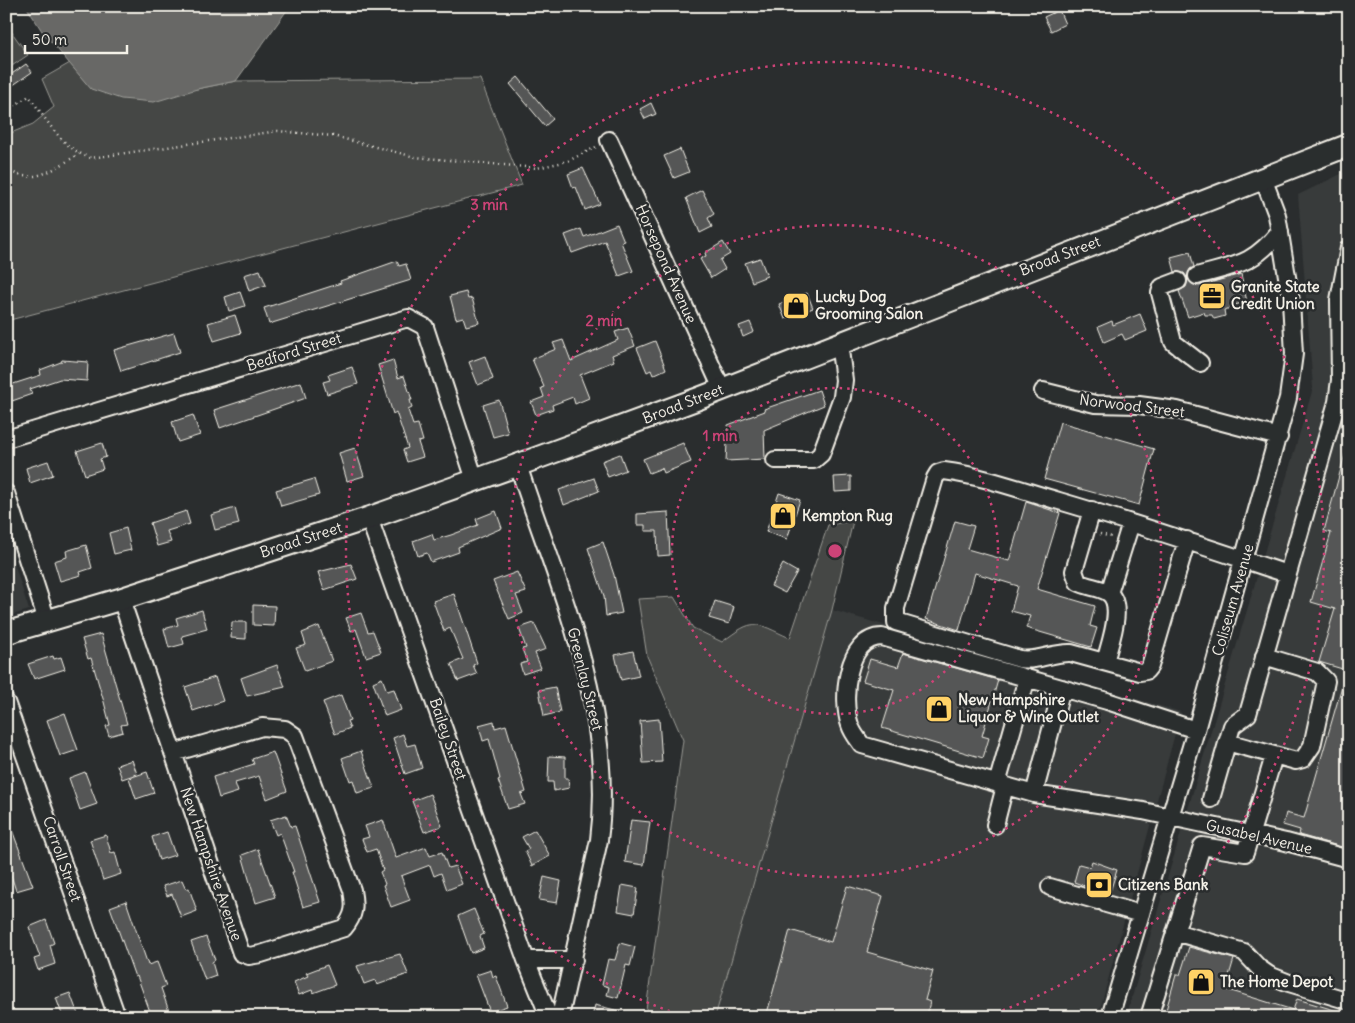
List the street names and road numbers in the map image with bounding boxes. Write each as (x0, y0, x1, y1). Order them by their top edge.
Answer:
street label: Horsepond Avenue (632, 201, 701, 326)
street label: Broad Street (1017, 231, 1103, 280)
street label: Bedford Street (244, 328, 344, 375)
street label: Broad Street (640, 379, 726, 428)
street label: Norwood Street (1078, 390, 1186, 421)
street label: Broad Street (257, 517, 344, 562)
street label: Coliseum Avenue (1207, 542, 1258, 658)
street label: Greenlay Street (564, 625, 607, 732)
street label: Bailey Street (426, 695, 471, 782)
street label: New Hampshire Avenue (176, 785, 247, 943)
street label: Carroll Street (39, 814, 86, 904)
street label: Gusabel Avenue (1204, 815, 1314, 858)

